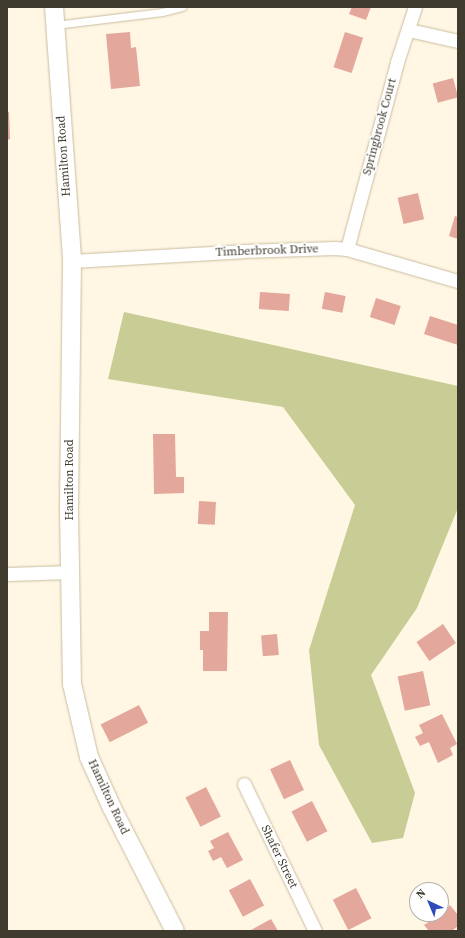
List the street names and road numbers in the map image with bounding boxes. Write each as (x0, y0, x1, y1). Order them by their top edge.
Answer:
street label: Springbrook Court (360, 77, 400, 177)
street label: Hamilton Road (54, 115, 74, 197)
street label: Timberbrook Drive (215, 242, 319, 260)
street label: Hamilton Road (63, 440, 77, 520)
street label: Hamilton Road (84, 757, 132, 837)
street label: Shafer Street (258, 823, 300, 891)

